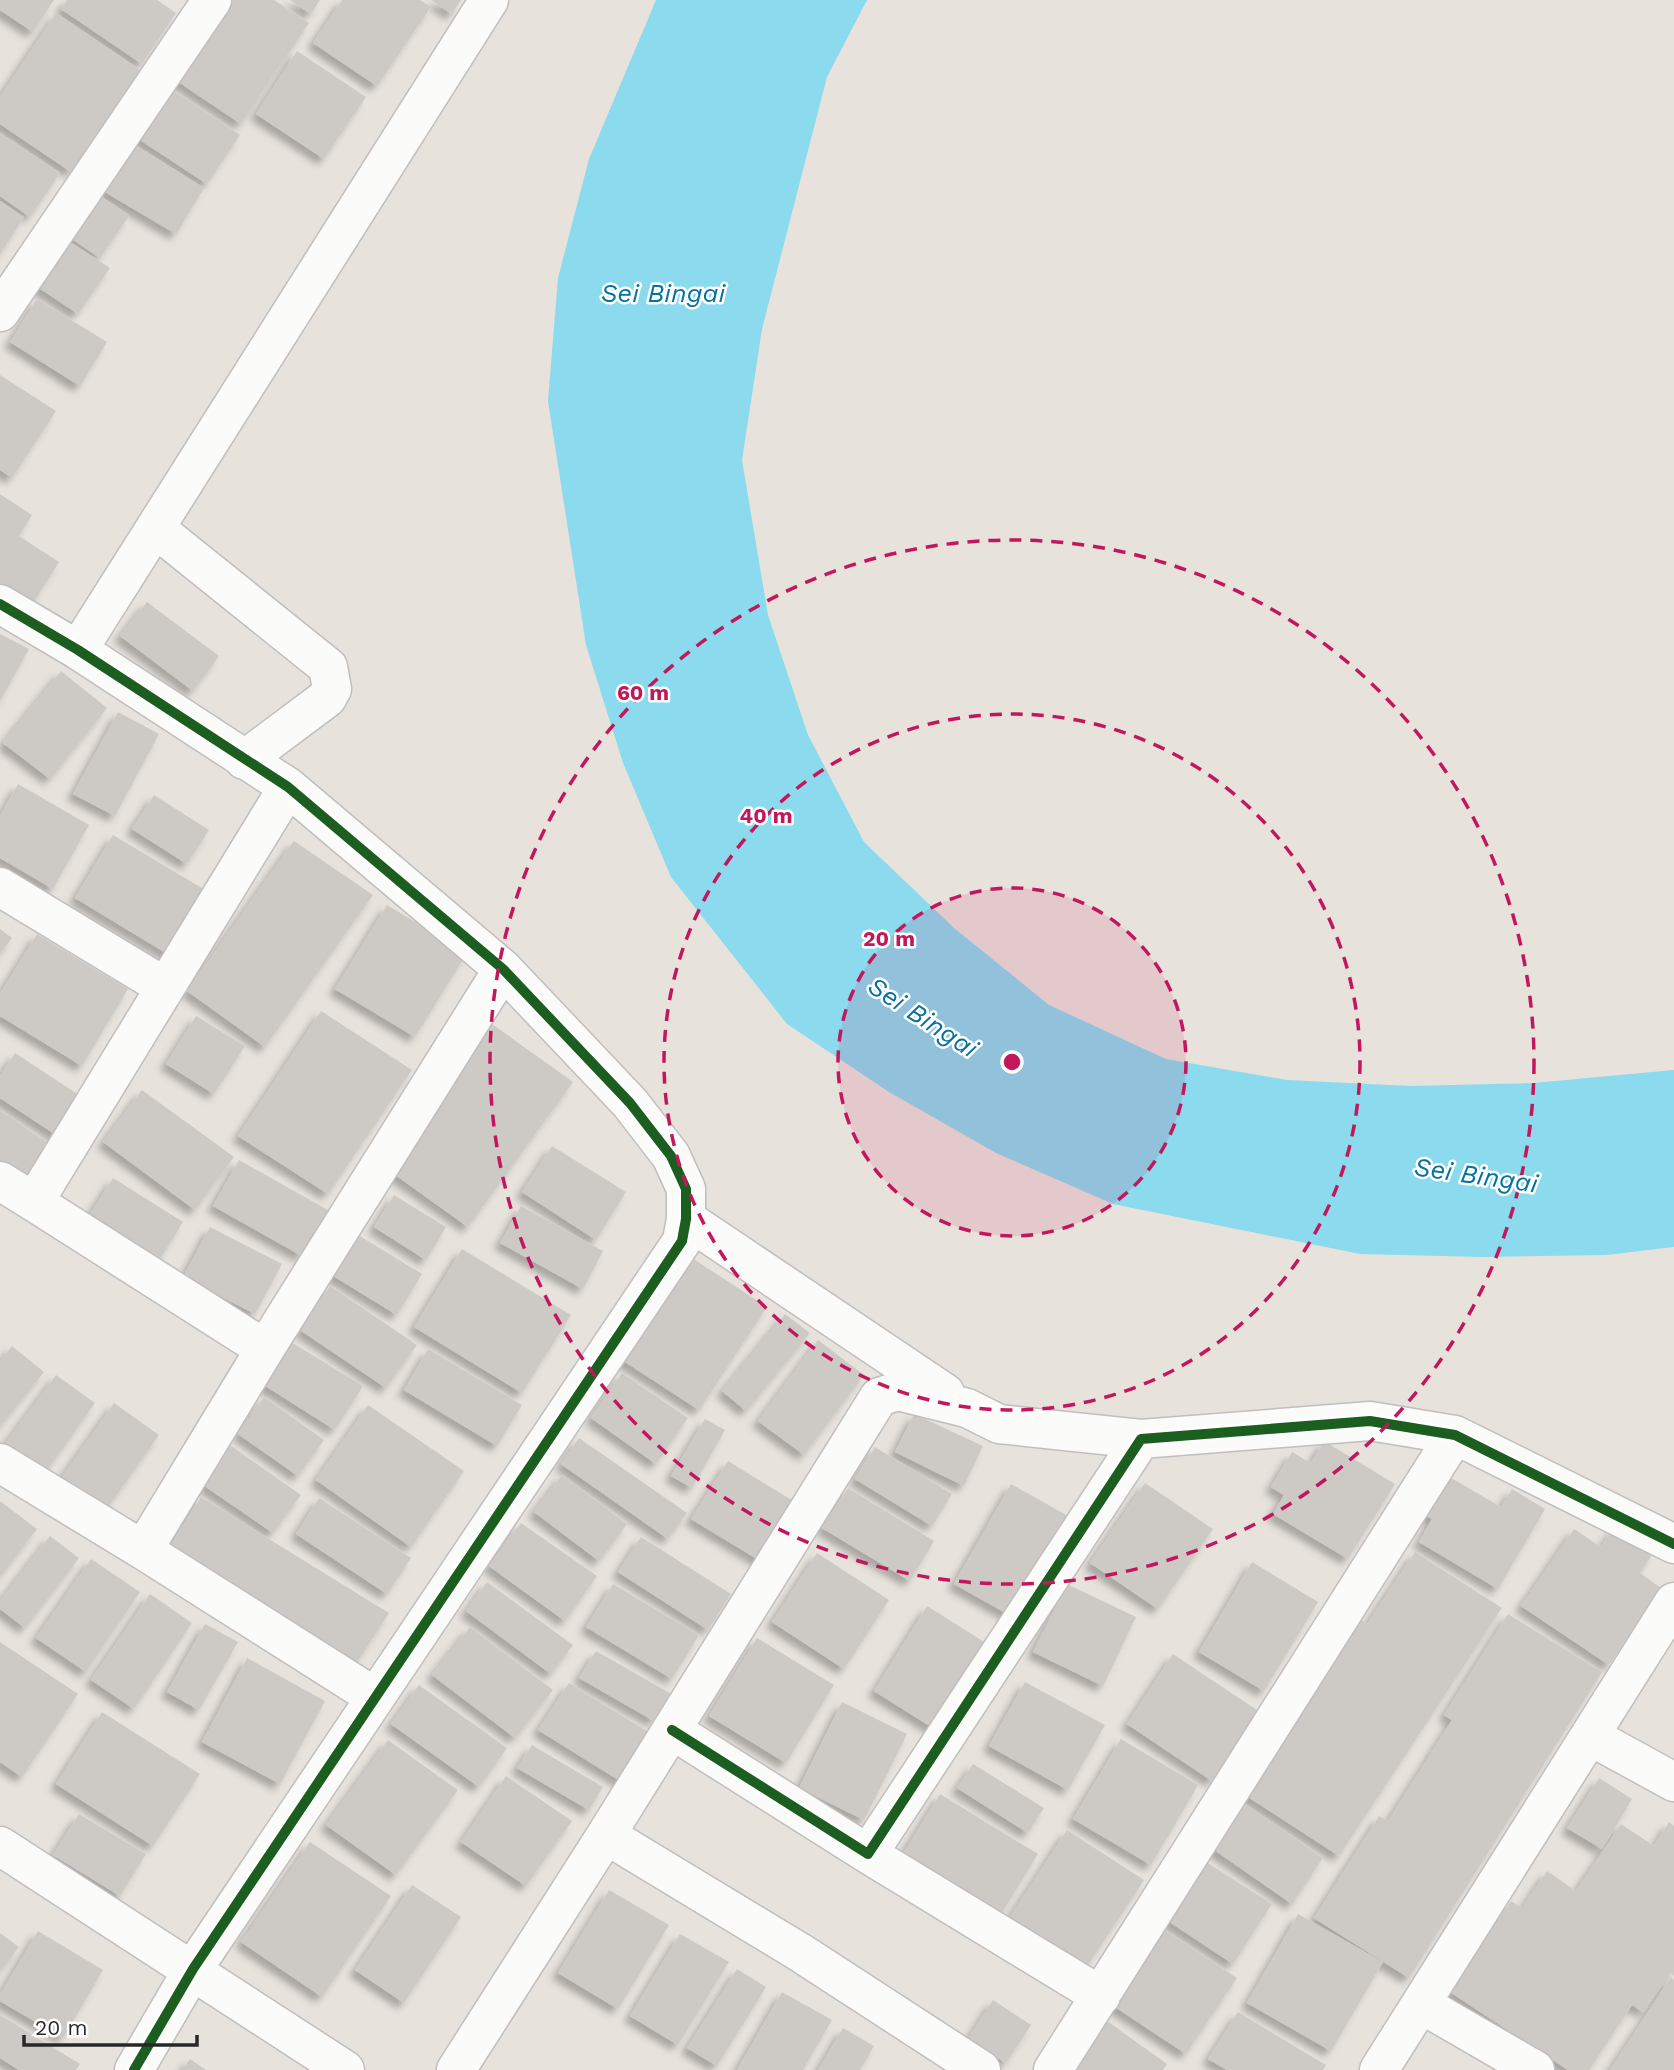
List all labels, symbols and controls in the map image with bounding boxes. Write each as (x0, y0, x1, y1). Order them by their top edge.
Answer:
water label: Sei Bingai (601, 278, 727, 308)
text: 60 m (617, 680, 669, 705)
text: 40 m (740, 803, 792, 828)
text: 20 m (863, 926, 915, 951)
water label: Sei Bingai (863, 970, 985, 1064)
centre of rings (1000, 1050, 1024, 1074)
water label: Sei Bingai (1412, 1151, 1541, 1199)
scale bar (24, 2004, 198, 2048)
text: 20 m (35, 2015, 87, 2040)

